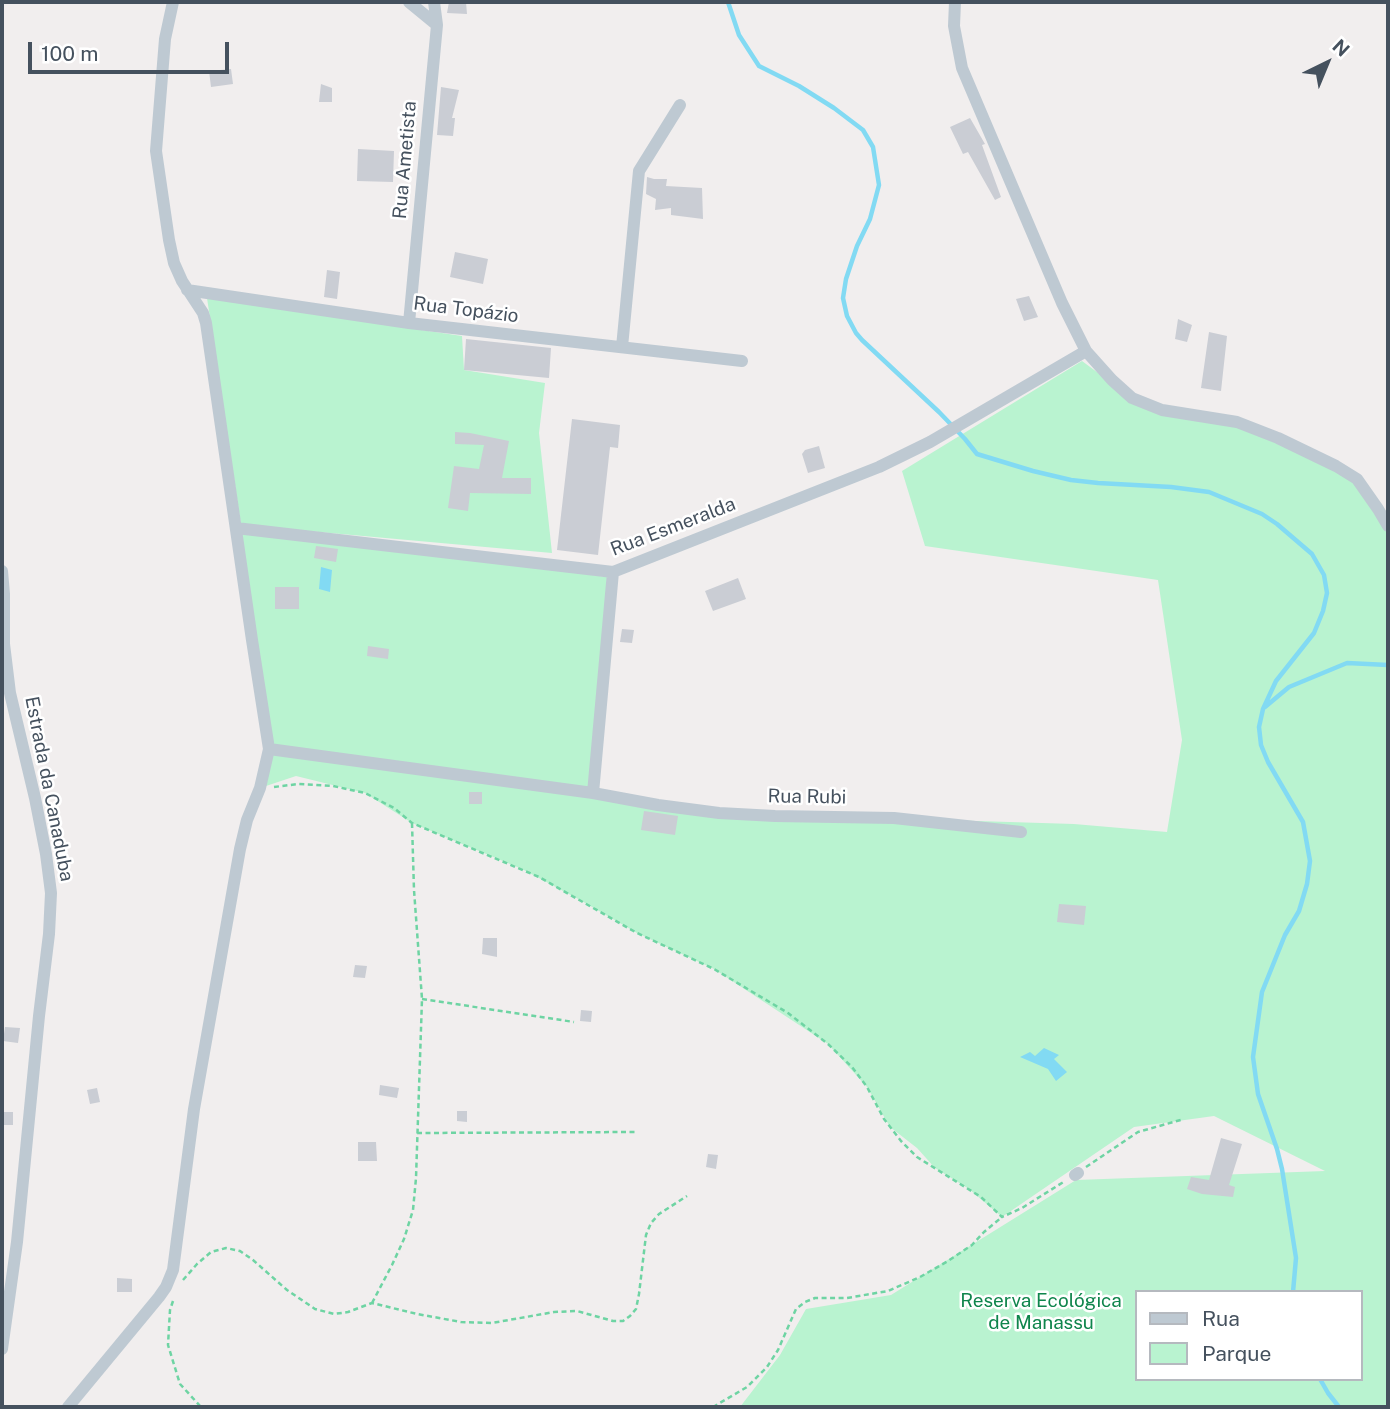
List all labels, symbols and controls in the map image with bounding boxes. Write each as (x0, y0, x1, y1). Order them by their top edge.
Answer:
scale bar (32, 28, 233, 72)
north arrow (1292, 28, 1362, 98)
text: N (1328, 35, 1354, 61)
text: 100 m (41, 41, 98, 66)
street label: Rua Ametista (388, 100, 422, 220)
street label: Rua Topázio (412, 292, 520, 328)
street label: Rua Esmeralda (607, 493, 739, 561)
street label: Estrada da Canaduba (20, 695, 78, 883)
street label: Rua Rubi (767, 785, 847, 809)
park label: Reserva Ecológica de Manassu (960, 1290, 1122, 1334)
legend (1134, 1290, 1362, 1381)
text: Rua (1202, 1306, 1240, 1331)
text: Parque (1202, 1341, 1271, 1366)

